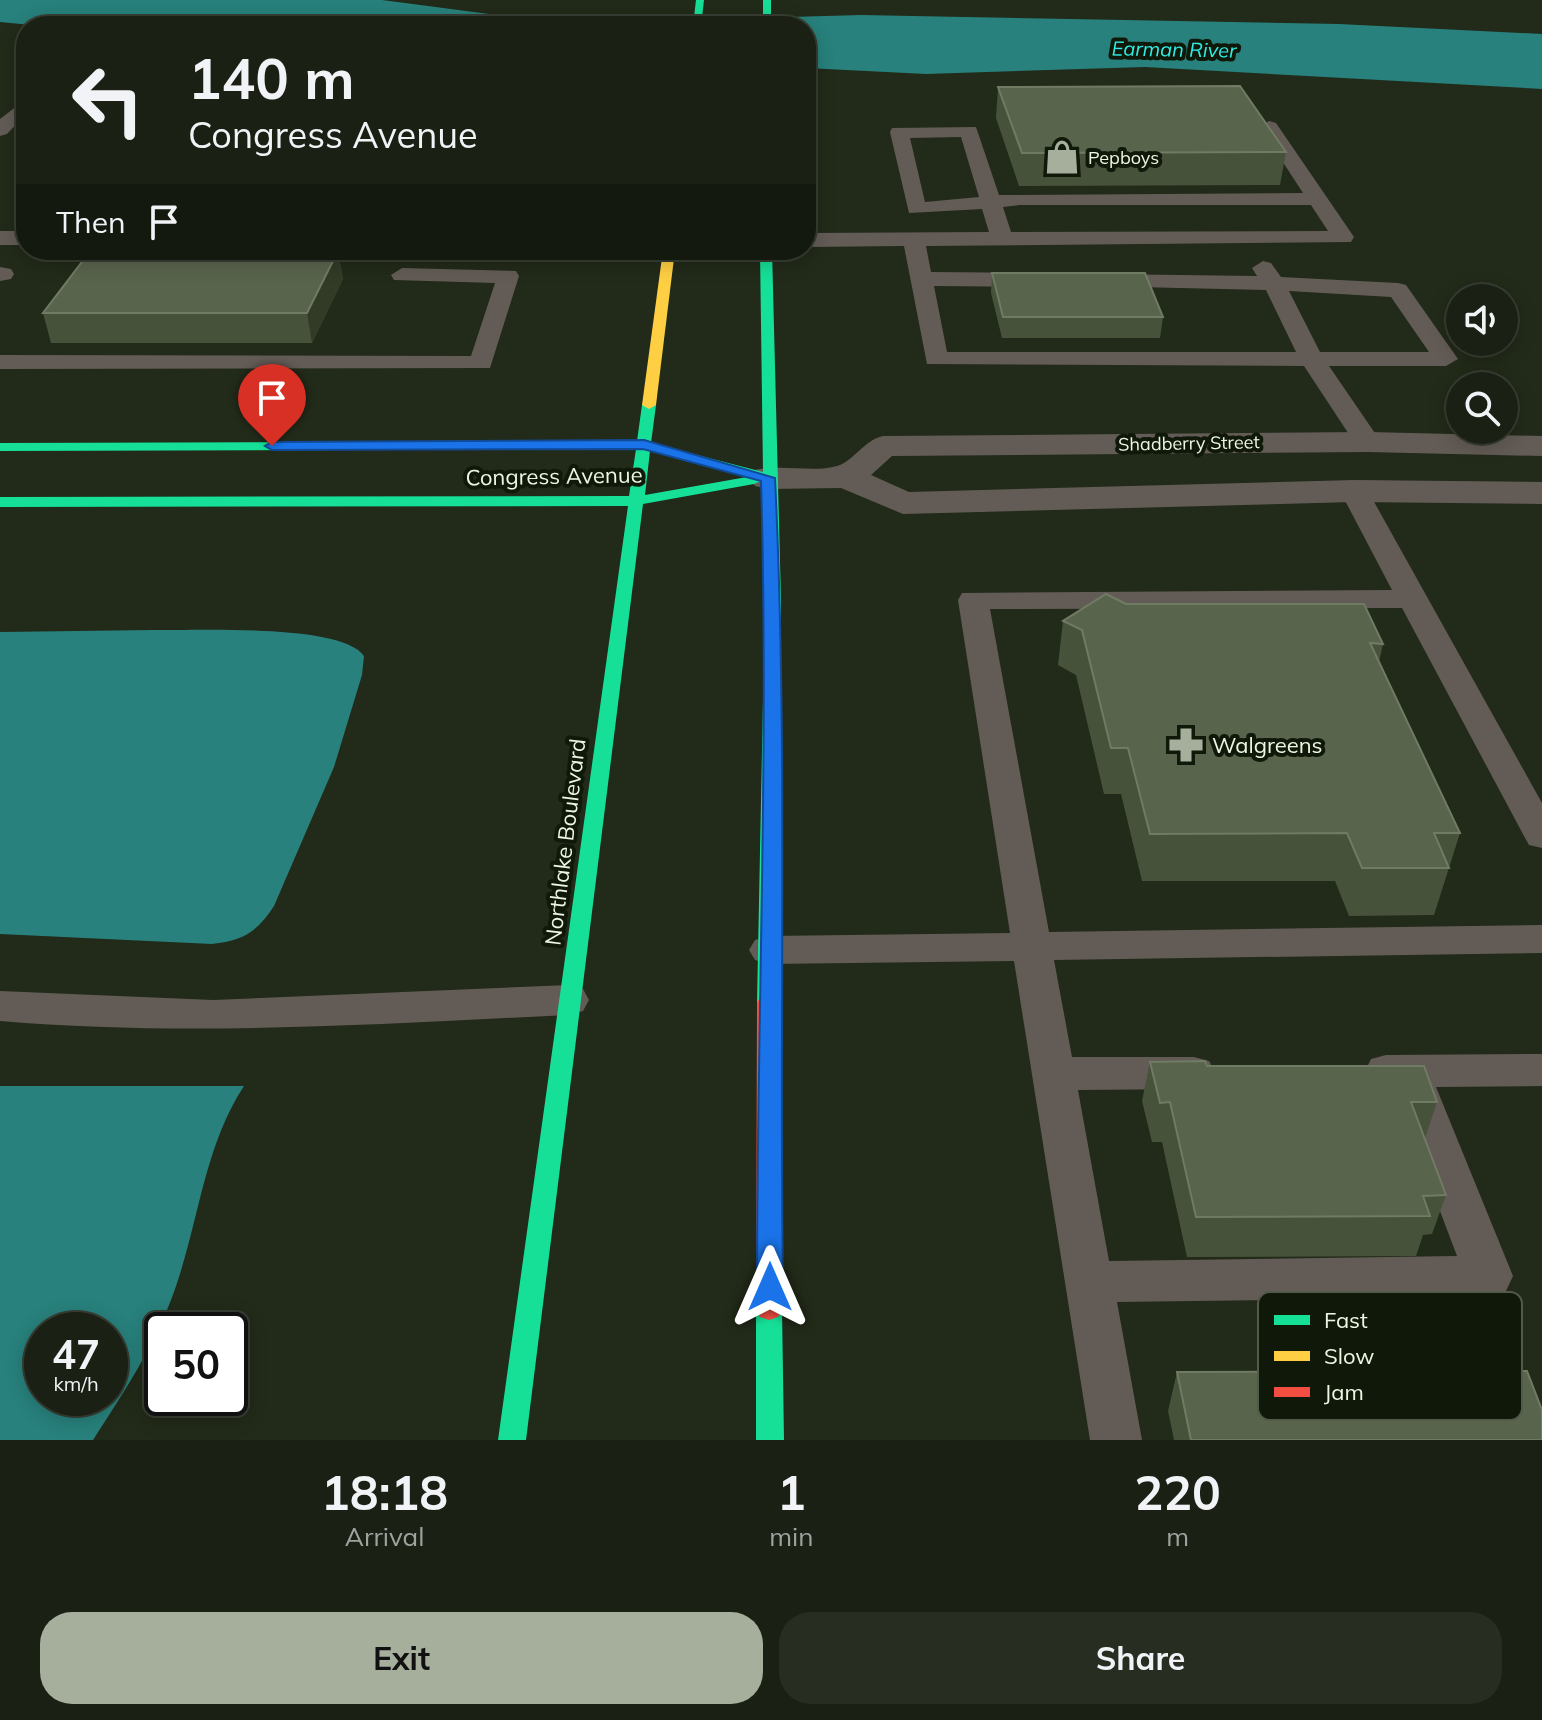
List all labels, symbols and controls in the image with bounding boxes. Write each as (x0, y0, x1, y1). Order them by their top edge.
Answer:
water label: Earman River (1111, 35, 1237, 63)
text: 140 m (188, 43, 355, 113)
icon: left (56, 48, 160, 152)
text: Congress Avenue (188, 112, 478, 157)
shop icon: Pepboys (1043, 138, 1081, 176)
place label: Pepboys (1088, 146, 1159, 169)
icon: arrive (142, 200, 186, 244)
text: Then (56, 203, 126, 241)
map controls (1446, 284, 1518, 444)
button: sound (1446, 284, 1518, 356)
pin (238, 364, 306, 446)
button: search (1446, 372, 1518, 444)
icon: arrive (250, 376, 294, 420)
street label: Shadberry Street (1118, 430, 1260, 456)
street label: Congress Avenue (465, 460, 643, 492)
pharmacy icon: Walgreens (1167, 726, 1205, 764)
place label: Walgreens (1212, 731, 1323, 759)
street label: Northlake Boulevard (538, 737, 592, 947)
position arrow (728, 1245, 812, 1329)
legend (1258, 1292, 1522, 1420)
text: Fast (1324, 1306, 1368, 1334)
speed limit sign: 50 (144, 1312, 248, 1416)
text: 47 (52, 1329, 100, 1379)
text: Slow (1324, 1342, 1374, 1370)
text: km/h (53, 1371, 99, 1396)
text: Jam (1324, 1378, 1364, 1406)
text: 18:18 (321, 1462, 448, 1522)
text: 1 (777, 1462, 806, 1522)
text: 220 (1135, 1462, 1221, 1522)
text: Arrival (345, 1520, 424, 1553)
text: min (769, 1520, 813, 1553)
text: m (1166, 1520, 1189, 1553)
button: Exit (40, 1612, 763, 1704)
button: Share (779, 1612, 1502, 1704)

